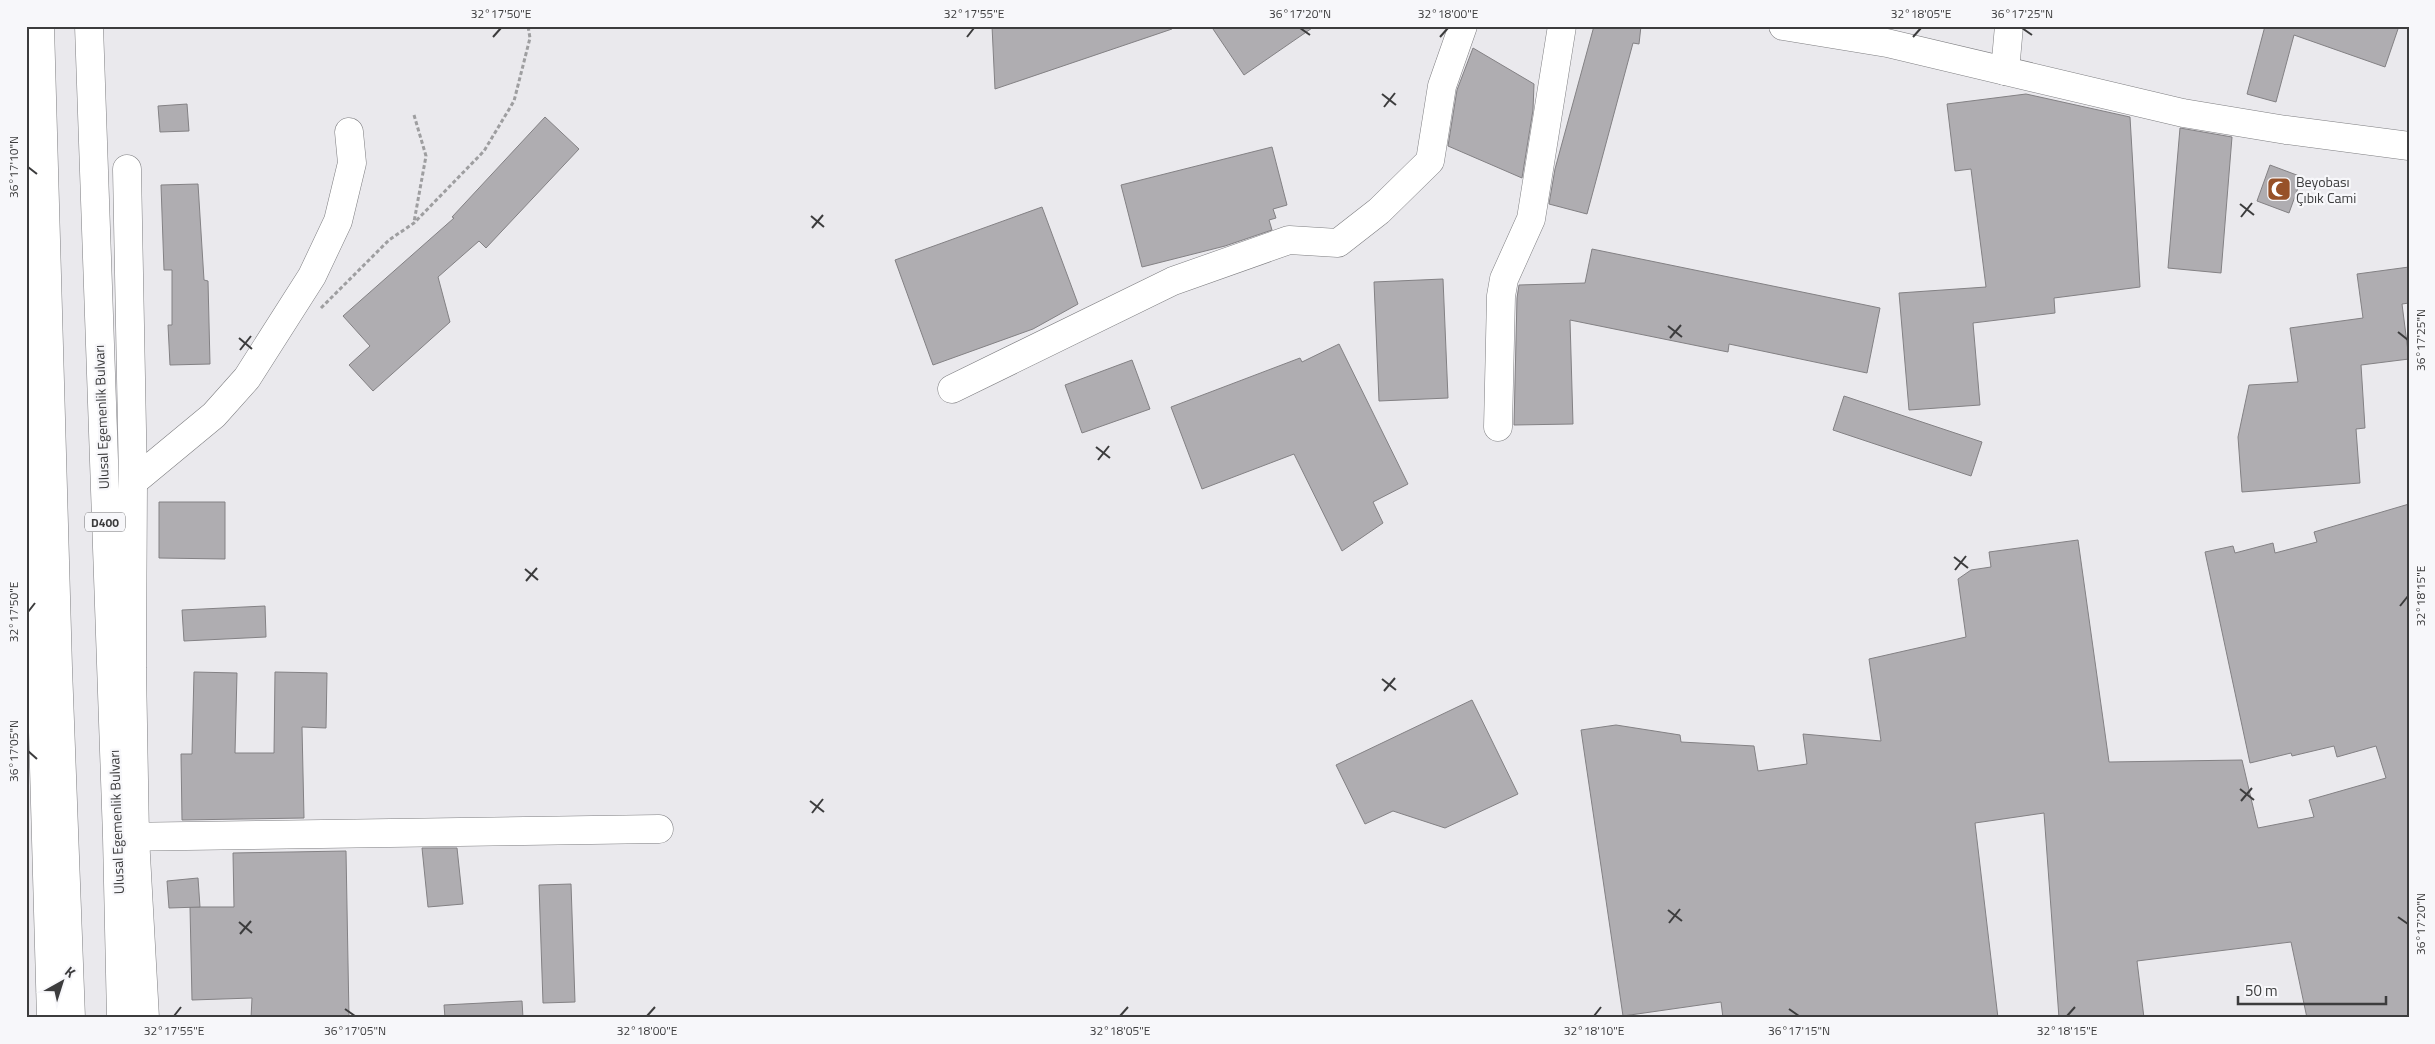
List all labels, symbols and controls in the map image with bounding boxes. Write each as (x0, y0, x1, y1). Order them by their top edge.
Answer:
text: 32°17'50"E (471, 4, 532, 23)
text: 32°17'55"E (944, 4, 1005, 23)
text: 36°17'20"N (1269, 4, 1331, 23)
text: 32°18'00"E (1418, 4, 1479, 23)
text: 32°18'05"E (1891, 4, 1952, 23)
text: 36°17'25"N (1991, 4, 2053, 23)
text: 36°17'10"N (4, 136, 23, 198)
place label: Beyobası Çıbık Cami (2296, 171, 2356, 208)
mosque icon: Beyobası Çıbık Cami (2266, 176, 2292, 202)
text: 36°17'25"N (2411, 309, 2430, 371)
street label: Ulusal Egemenlik Bulvarı (88, 344, 114, 490)
road number: D400 (85, 512, 125, 532)
text: 32°18'15"E (2411, 565, 2430, 626)
text: 32°17'50"E (4, 581, 23, 642)
text: 36°17'05"N (4, 720, 23, 782)
street label: Ulusal Egemenlik Bulvarı (103, 749, 129, 895)
text: 36°17'20"N (2411, 893, 2430, 955)
north arrow (38, 956, 88, 1006)
text: K (61, 961, 81, 983)
scale bar (2238, 974, 2385, 1006)
text: 50 m (2245, 979, 2278, 1002)
text: 32°17'55"E (144, 1021, 205, 1040)
text: 36°17'05"N (324, 1021, 386, 1040)
text: 32°18'00"E (617, 1021, 678, 1040)
text: 32°18'05"E (1090, 1021, 1151, 1040)
text: 32°18'10"E (1564, 1021, 1625, 1040)
text: 36°17'15"N (1768, 1021, 1830, 1040)
text: 32°18'15"E (2037, 1021, 2098, 1040)

